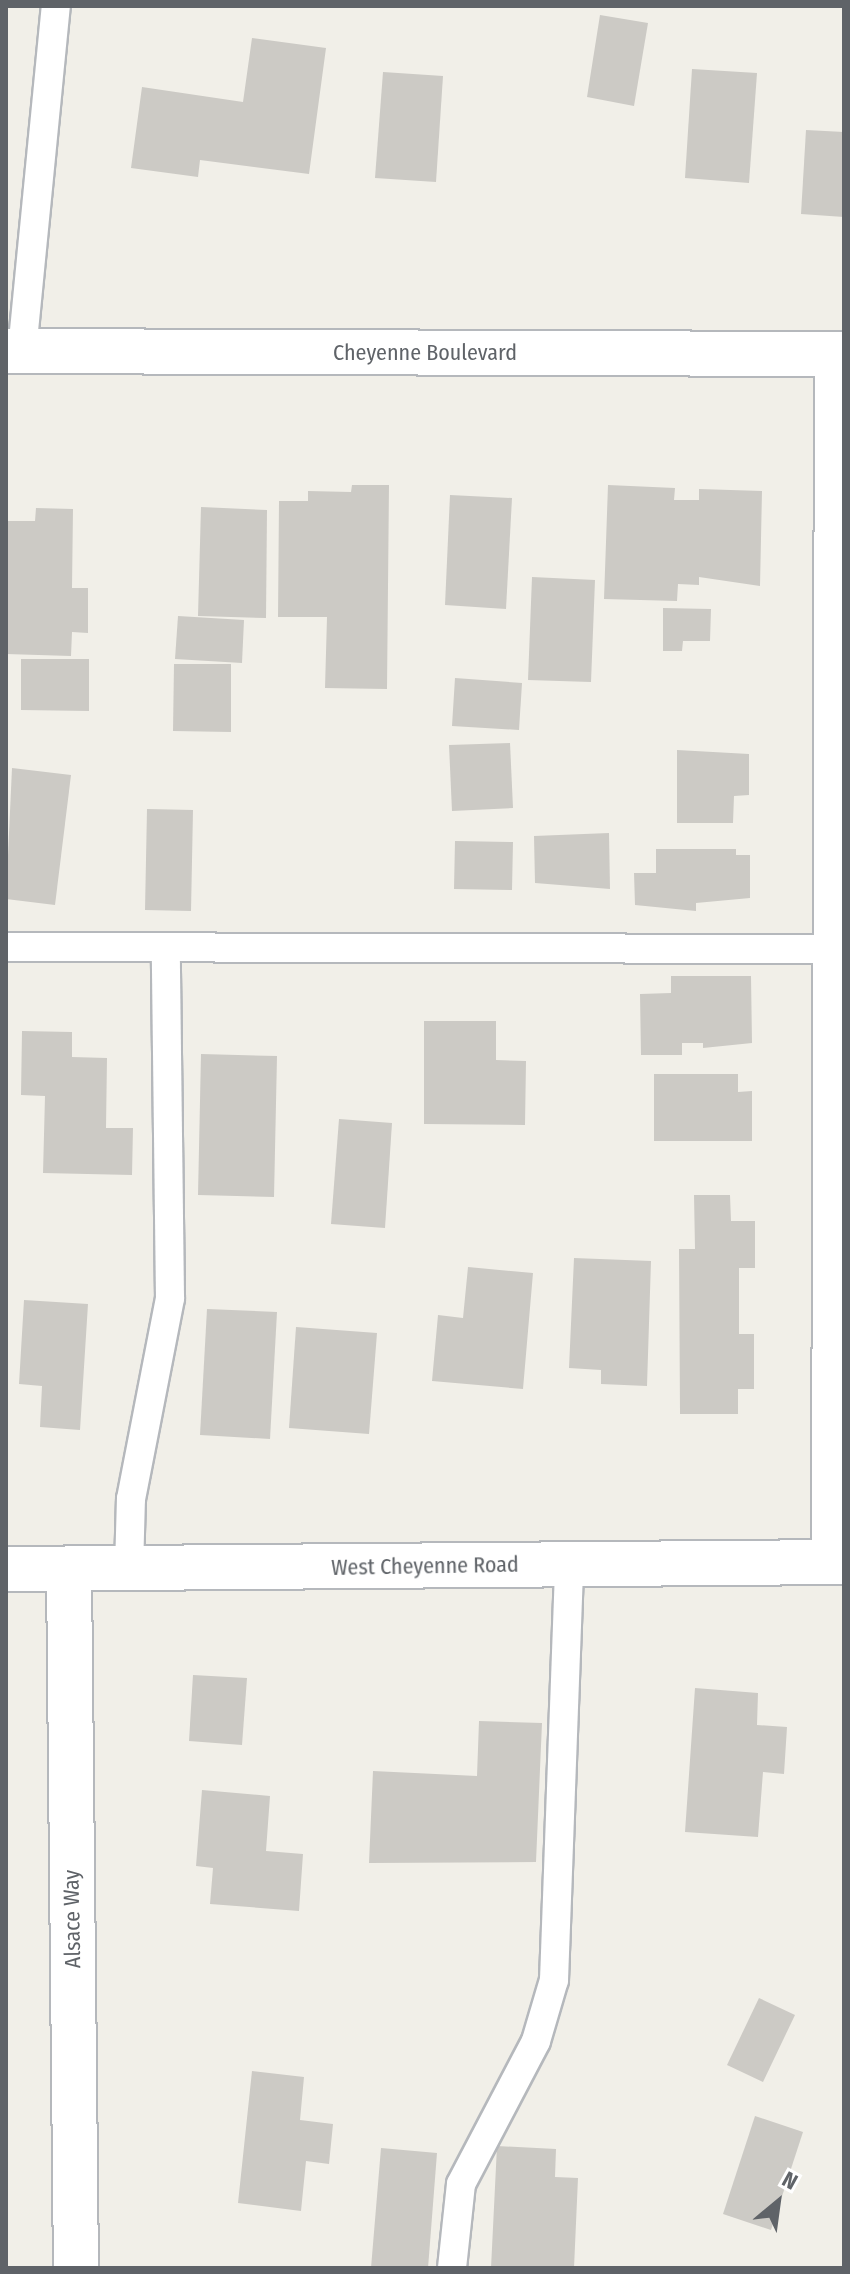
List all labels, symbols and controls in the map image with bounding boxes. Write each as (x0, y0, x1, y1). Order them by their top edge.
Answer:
street label: Cheyenne Boulevard (333, 340, 517, 366)
street label: West Cheyenne Road (331, 1551, 519, 1581)
street label: Alsace Way (58, 1870, 86, 1968)
north arrow (738, 2162, 818, 2242)
text: N (778, 2166, 802, 2196)

